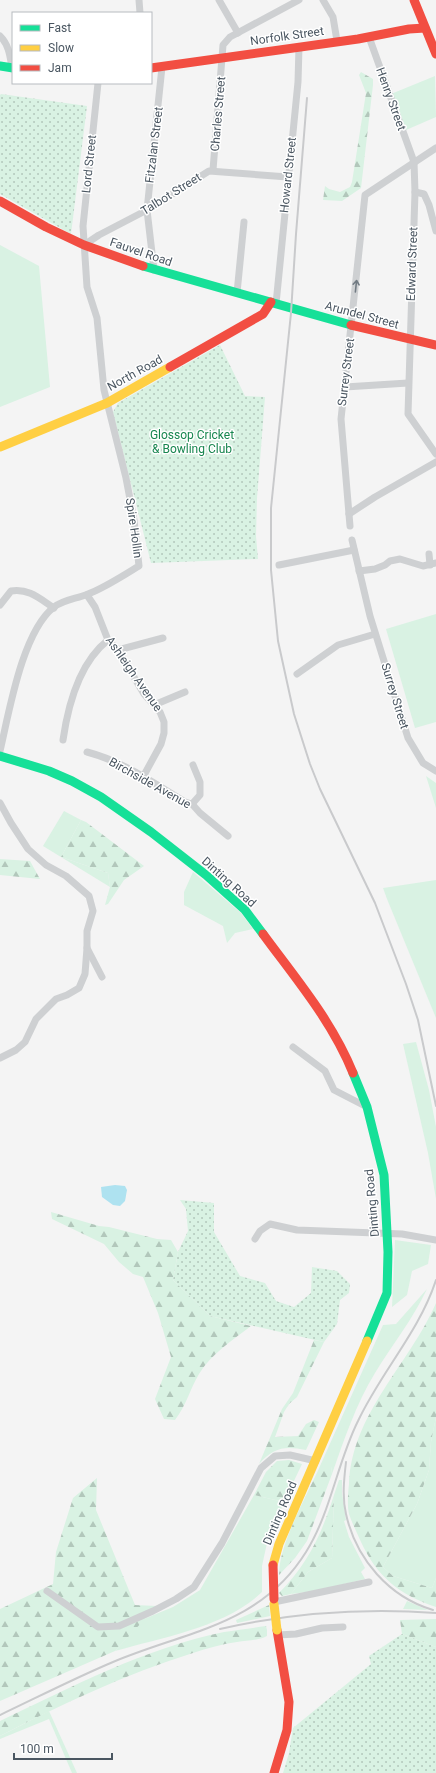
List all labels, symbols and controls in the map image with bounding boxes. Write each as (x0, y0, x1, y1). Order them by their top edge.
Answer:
legend (12, 12, 152, 84)
text: Fast (48, 21, 71, 35)
street label: Norfolk Street (249, 24, 325, 48)
text: Slow (48, 41, 74, 55)
text: Jam (48, 61, 72, 75)
street label: Henry Street (373, 66, 409, 132)
street label: Charles Street (208, 76, 228, 152)
street label: Fitzalan Street (142, 106, 166, 184)
street label: Lord Street (79, 134, 99, 194)
street label: Howard Street (277, 136, 299, 214)
street label: Talbot Street (138, 170, 204, 218)
street label: Edward Street (404, 227, 420, 301)
street label: Fauvel Road (108, 235, 174, 269)
one-way arrow (352, 280, 359, 293)
street label: Arundel Street (324, 298, 400, 332)
street label: Surrey Street (335, 337, 357, 407)
street label: North Road (105, 352, 165, 394)
park label: Glossop Cricket & Bowling Club (150, 428, 234, 456)
street label: Spire Hollin (123, 497, 145, 559)
street label: Ashleigh Avenue (103, 634, 165, 714)
street label: Surrey Street (378, 661, 412, 731)
street label: Birchside Avenue (107, 755, 193, 811)
street label: Dinting Road (199, 854, 259, 910)
street label: Dinting Road (362, 1168, 382, 1238)
street label: Dinting Road (260, 1479, 300, 1547)
scale bar (14, 1735, 112, 1761)
text: 100 m (20, 1742, 54, 1756)

